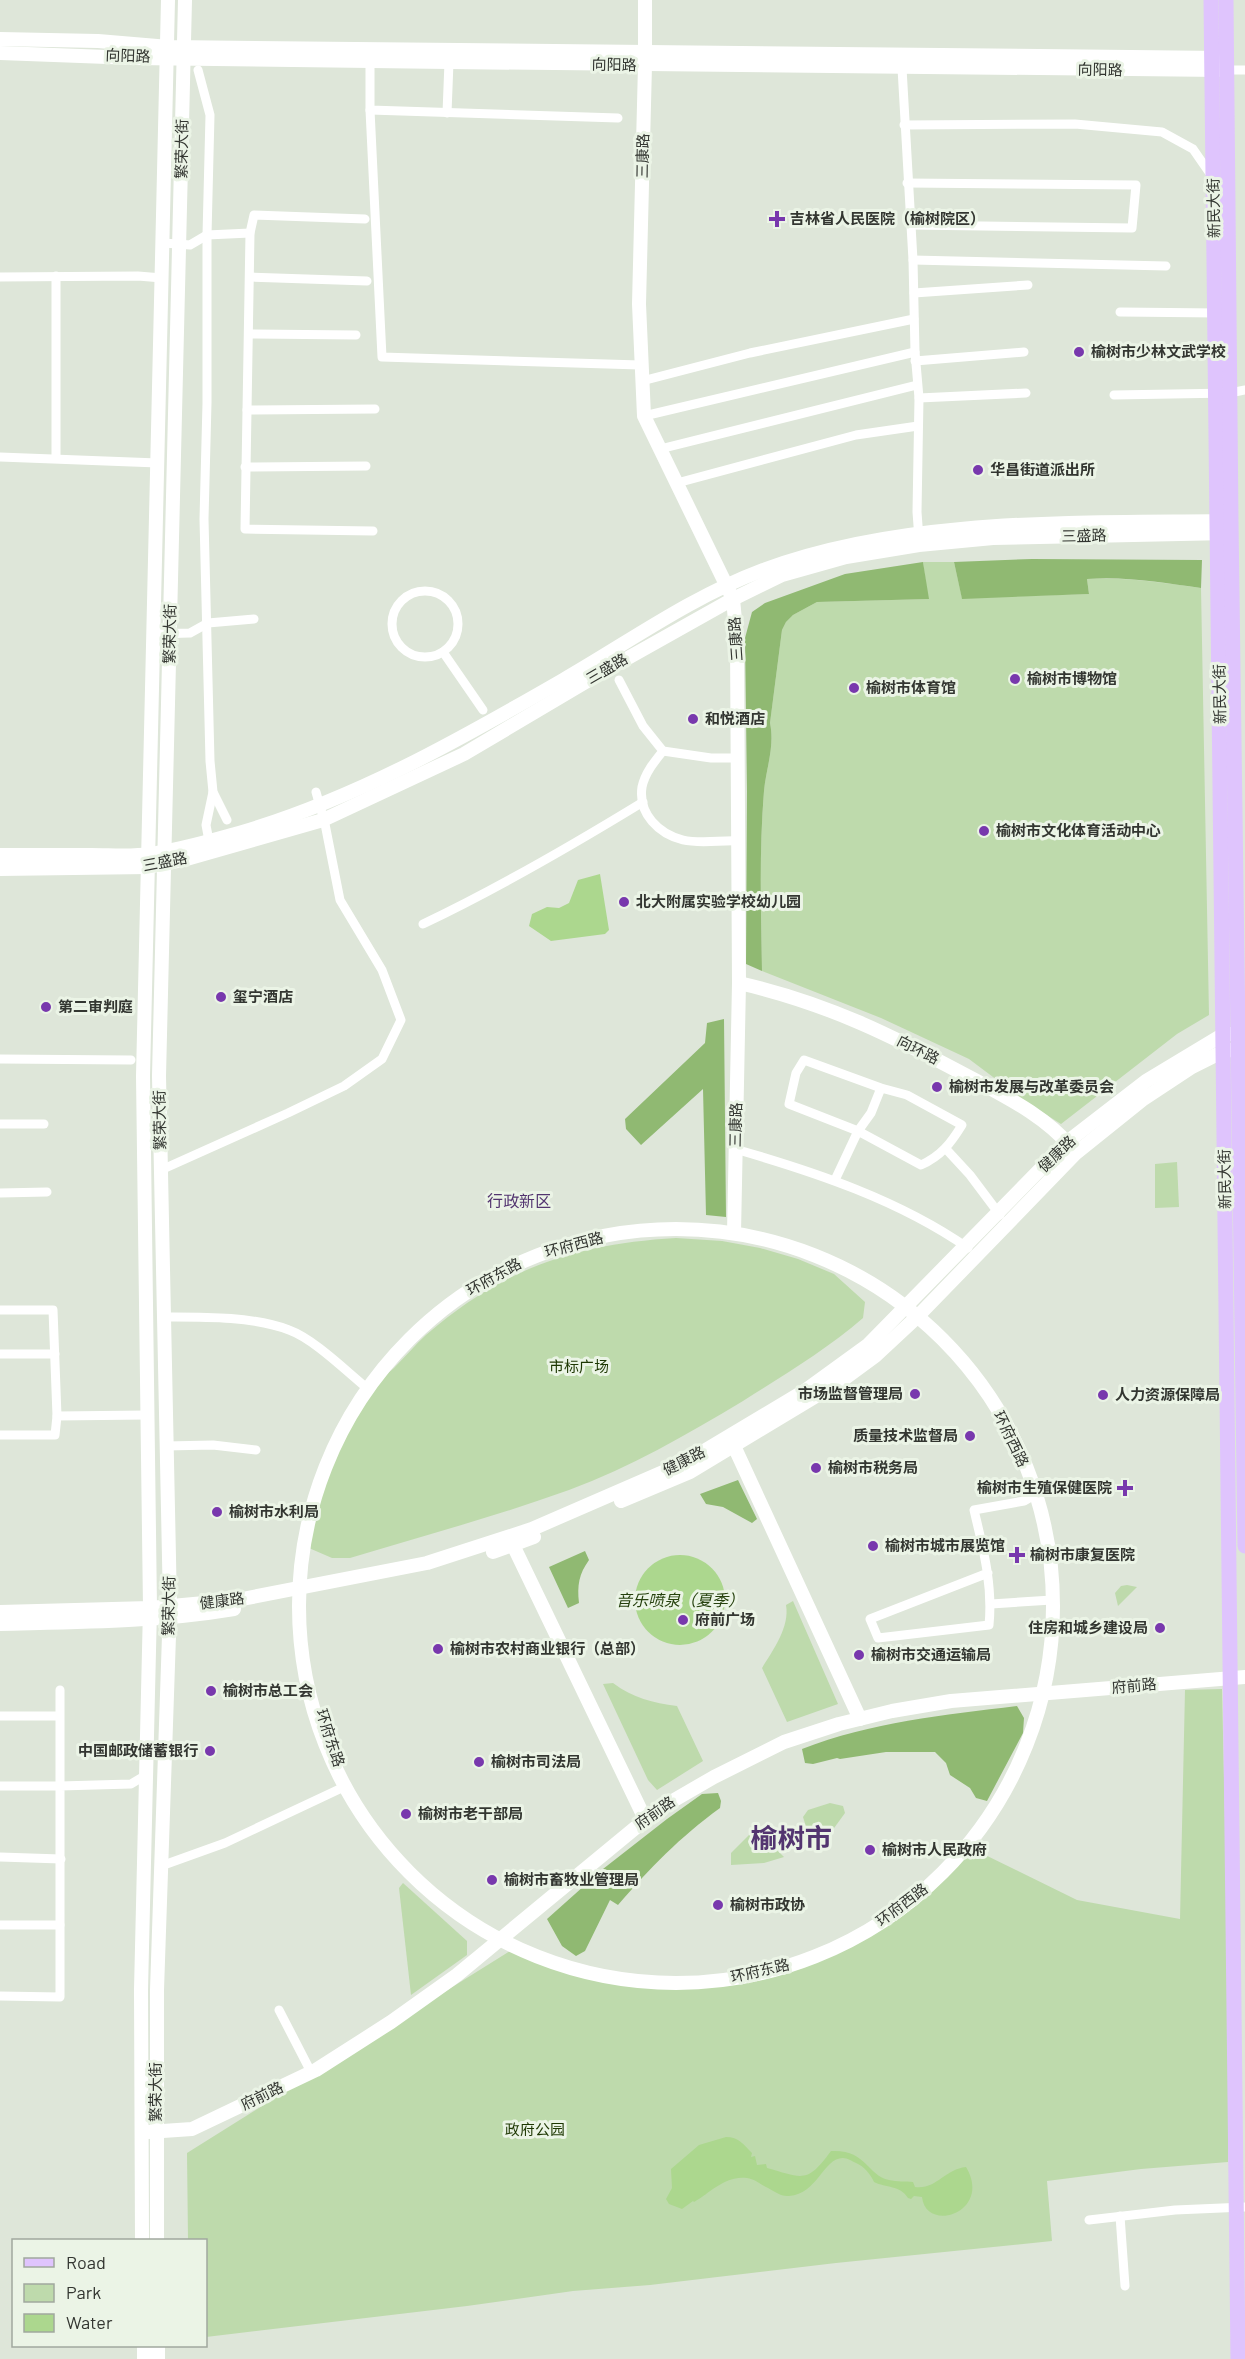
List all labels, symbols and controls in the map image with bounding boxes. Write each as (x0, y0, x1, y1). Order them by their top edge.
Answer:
street label: 向阳路 (105, 45, 151, 65)
street label: 向阳路 (591, 55, 637, 73)
street label: 向阳路 (1077, 60, 1123, 78)
street label: 繁荣大街 (171, 119, 191, 179)
street label: 三康路 (633, 133, 651, 179)
street label: 新民大街 (1203, 178, 1223, 238)
place label: 吉林省人民医院（榆树院区） (790, 209, 985, 227)
marker: 吉林省人民医院（榆树院区） (768, 210, 786, 228)
place label: 榆树市少林文武学校 (1091, 342, 1226, 360)
marker: 榆树市少林文武学校 (1072, 345, 1086, 359)
place label: 华昌街道派出所 (990, 460, 1095, 478)
marker: 华昌街道派出所 (971, 463, 985, 477)
street label: 三盛路 (1061, 526, 1107, 544)
street label: 繁荣大街 (159, 604, 179, 664)
street label: 三康路 (724, 616, 746, 662)
street label: 三盛路 (583, 649, 630, 687)
street label: 新民大街 (1209, 664, 1229, 724)
place label: 榆树市博物馆 (1027, 669, 1117, 687)
marker: 榆树市博物馆 (1008, 672, 1022, 686)
place label: 榆树市体育馆 (866, 678, 956, 696)
marker: 榆树市体育馆 (847, 681, 861, 695)
place label: 和悦酒店 (705, 709, 765, 727)
marker: 和悦酒店 (686, 712, 700, 726)
place label: 榆树市文化体育活动中心 (996, 821, 1161, 839)
marker: 榆树市文化体育活动中心 (977, 824, 991, 838)
street label: 三盛路 (141, 848, 189, 874)
place label: 北大附属实验学校幼儿园 (636, 892, 801, 910)
marker: 北大附属实验学校幼儿园 (617, 895, 631, 909)
place label: 玺宁酒店 (233, 987, 293, 1005)
marker: 玺宁酒店 (214, 990, 228, 1004)
place label: 第二审判庭 (58, 997, 133, 1015)
marker: 第二审判庭 (39, 1000, 53, 1014)
street label: 向环路 (894, 1031, 943, 1067)
place label: 榆树市发展与改革委员会 (949, 1077, 1114, 1095)
marker: 榆树市发展与改革委员会 (930, 1080, 944, 1094)
street label: 繁荣大街 (149, 1090, 169, 1150)
street label: 三康路 (726, 1102, 744, 1148)
street label: 健康路 (1034, 1131, 1079, 1175)
street label: 新民大街 (1214, 1149, 1234, 1209)
district label: 行政新区 (487, 1191, 551, 1210)
street label: 环府西路 (542, 1228, 605, 1260)
street label: 环府东路 (463, 1254, 524, 1299)
park label: 市标广场 (549, 1357, 609, 1375)
place label: 市场监督管理局 (798, 1384, 903, 1402)
place label: 人力资源保障局 (1115, 1385, 1220, 1403)
marker: 市场监督管理局 (908, 1387, 922, 1401)
marker: 人力资源保障局 (1096, 1388, 1110, 1402)
street label: 环府西路 (991, 1408, 1033, 1469)
place label: 质量技术监督局 (853, 1426, 958, 1444)
marker: 质量技术监督局 (963, 1429, 977, 1443)
street label: 健康路 (659, 1442, 708, 1478)
place label: 榆树市税务局 (828, 1458, 918, 1476)
marker: 榆树市税务局 (809, 1461, 823, 1475)
place label: 榆树市生殖保健医院 (977, 1478, 1112, 1496)
marker: 榆树市生殖保健医院 (1116, 1479, 1134, 1497)
place label: 榆树市水利局 (229, 1502, 319, 1520)
marker: 榆树市水利局 (210, 1505, 224, 1519)
place label: 榆树市城市展览馆 (885, 1536, 1005, 1554)
marker: 榆树市城市展览馆 (866, 1539, 880, 1553)
place label: 榆树市康复医院 (1030, 1545, 1135, 1563)
marker: 榆树市康复医院 (1008, 1546, 1026, 1564)
street label: 繁荣大街 (158, 1576, 178, 1636)
street label: 健康路 (198, 1588, 245, 1612)
water label: 音乐喷泉（夏季） (616, 1590, 744, 1609)
place label: 府前广场 (695, 1610, 755, 1628)
marker: 府前广场 (676, 1613, 690, 1627)
place label: 住房和城乡建设局 (1028, 1618, 1148, 1636)
marker: 住房和城乡建设局 (1153, 1621, 1167, 1635)
place label: 榆树市农村商业银行（总部） (450, 1639, 645, 1657)
marker: 榆树市农村商业银行（总部） (431, 1642, 445, 1656)
place label: 榆树市交通运输局 (871, 1645, 991, 1663)
marker: 榆树市交通运输局 (852, 1648, 866, 1662)
street label: 府前路 (1111, 1674, 1157, 1696)
place label: 榆树市总工会 (223, 1681, 313, 1699)
marker: 榆树市总工会 (204, 1684, 218, 1698)
street label: 环府东路 (313, 1706, 349, 1769)
place label: 中国邮政储蓄银行 (78, 1741, 198, 1759)
marker: 中国邮政储蓄银行 (203, 1744, 217, 1758)
place label: 榆树市司法局 (491, 1752, 581, 1770)
marker: 榆树市司法局 (472, 1755, 486, 1769)
street label: 府前路 (631, 1792, 678, 1832)
place label: 榆树市老干部局 (418, 1804, 523, 1822)
marker: 榆树市老干部局 (399, 1807, 413, 1821)
district label: 榆树市 (751, 1821, 832, 1853)
place label: 榆树市人民政府 (882, 1840, 987, 1858)
marker: 榆树市人民政府 (863, 1843, 877, 1857)
place label: 榆树市畜牧业管理局 (504, 1870, 639, 1888)
marker: 榆树市畜牧业管理局 (485, 1873, 499, 1887)
street label: 环府西路 (872, 1879, 931, 1929)
place label: 榆树市政协 (730, 1895, 805, 1913)
marker: 榆树市政协 (711, 1898, 725, 1912)
street label: 环府东路 (729, 1955, 791, 1986)
street label: 繁荣大街 (146, 2062, 164, 2122)
street label: 府前路 (237, 2077, 286, 2113)
park label: 政府公园 (505, 2120, 565, 2138)
legend (12, 2239, 207, 2347)
text: Road (66, 2251, 106, 2273)
text: Park (66, 2281, 101, 2303)
text: Water (66, 2311, 113, 2333)

